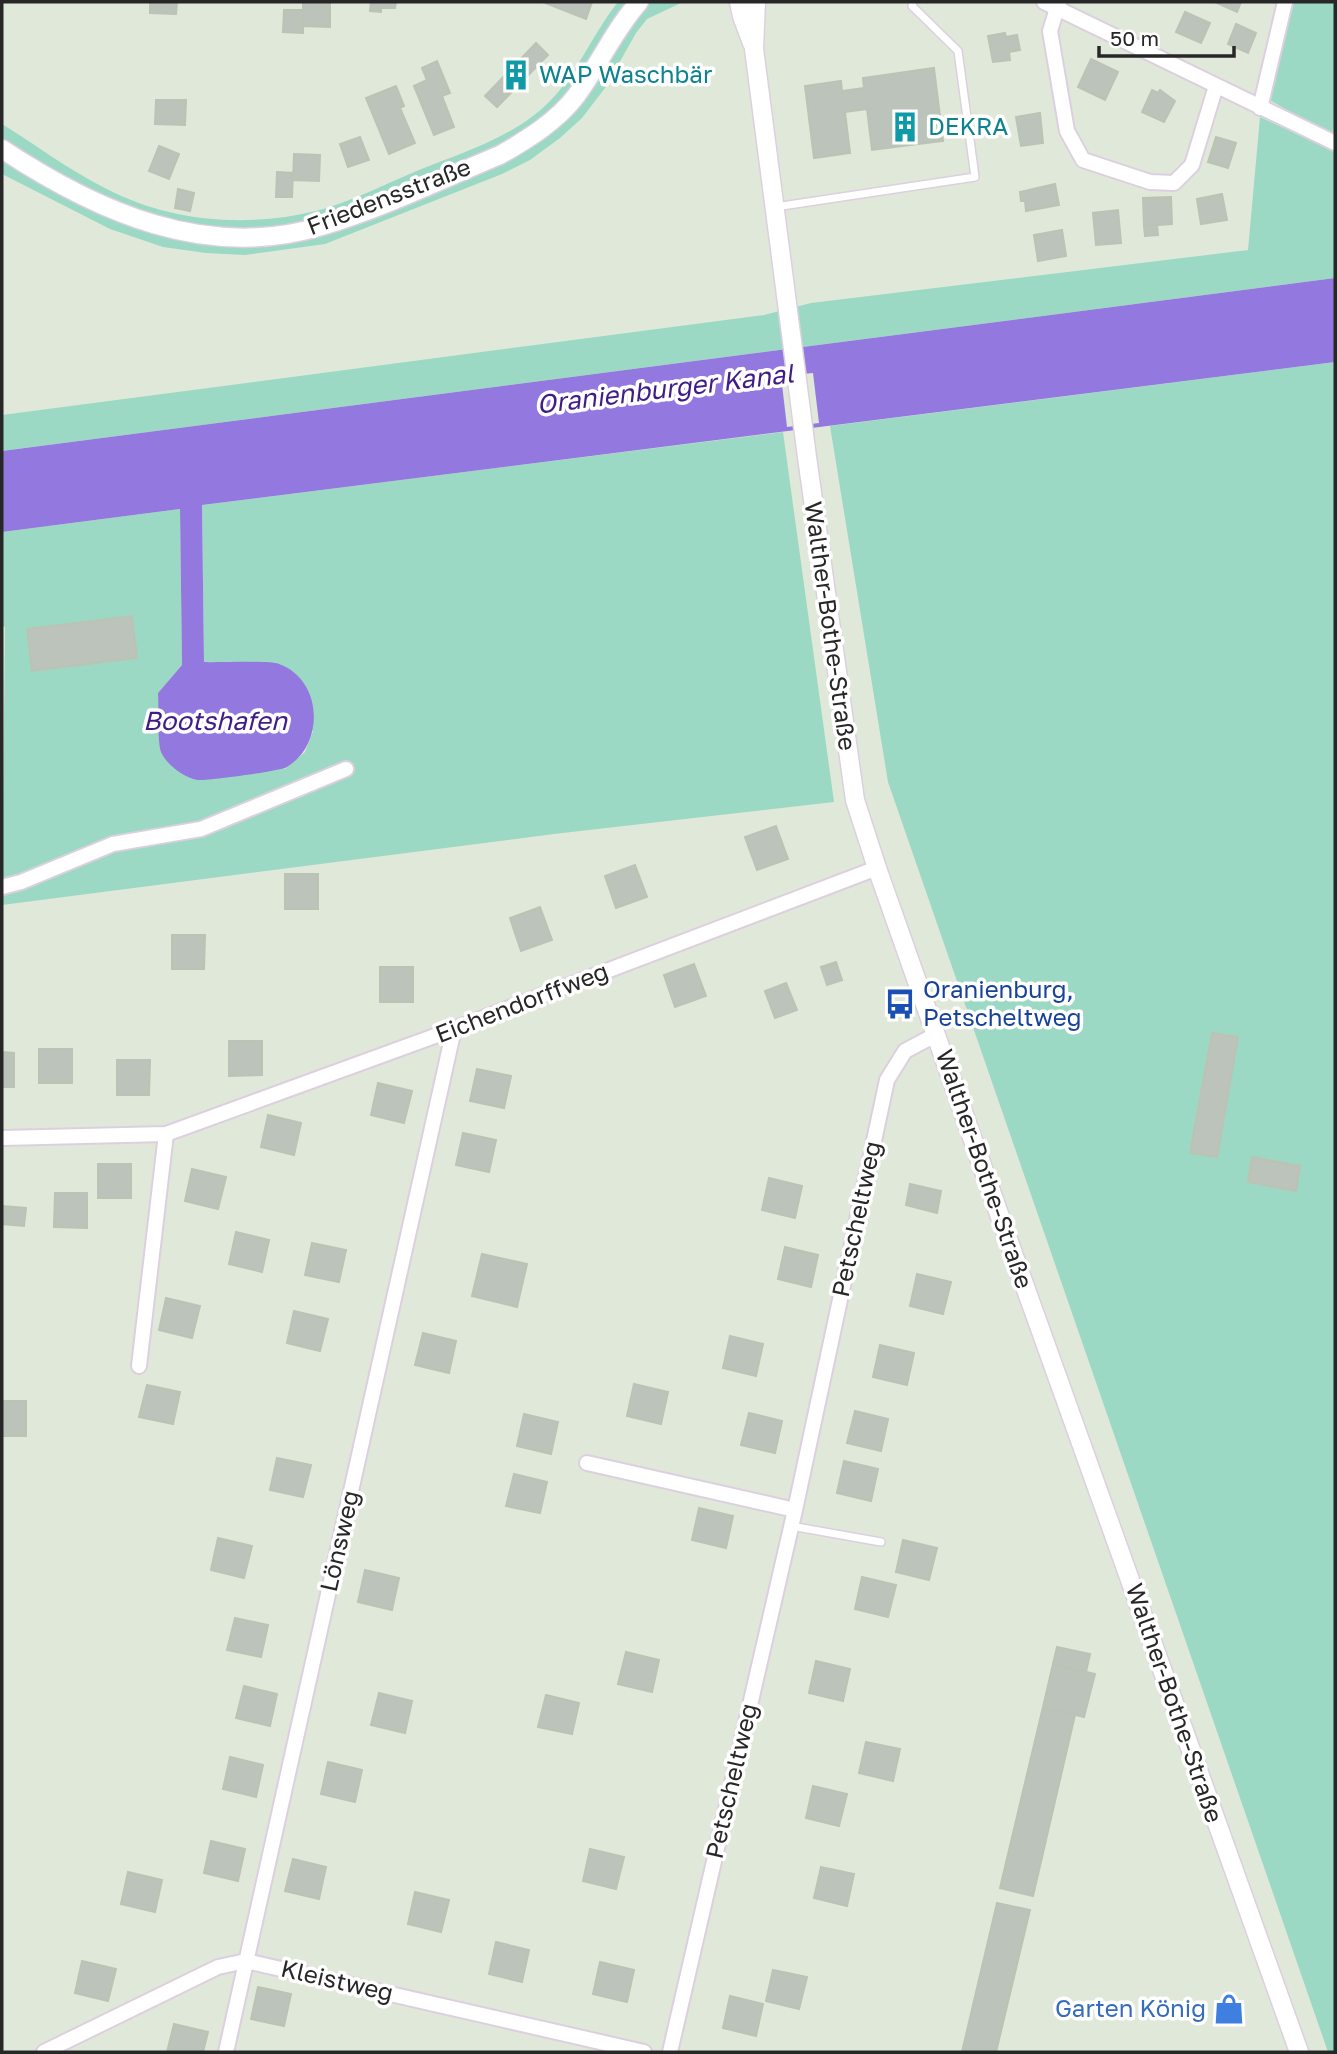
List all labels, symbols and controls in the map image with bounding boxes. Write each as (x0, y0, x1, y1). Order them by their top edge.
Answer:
scale bar (1099, 14, 1234, 58)
text: 50 m (1110, 25, 1159, 51)
building icon: WAP Waschbär (499, 58, 533, 92)
place label: WAP Waschbär (539, 59, 712, 88)
building icon: DEKRA (888, 110, 922, 144)
place label: DEKRA (928, 111, 1008, 140)
street label: Friedensstraße (303, 151, 474, 240)
water label: Oranienburger Kanal (535, 357, 797, 420)
street label: Walther-Bothe-Straße (800, 499, 863, 752)
water label: Bootshafen (143, 705, 288, 736)
street label: Eichendorffweg (431, 955, 612, 1048)
place label: Oranienburg, Petscheltweg (923, 974, 1081, 1031)
bus stop icon: Oranienburg, Petscheltweg (883, 987, 917, 1021)
street label: Walther-Bothe-Straße (931, 1045, 1040, 1292)
street label: Petscheltweg (825, 1138, 886, 1299)
street label: Lönsweg (313, 1487, 364, 1594)
street label: Walther-Bothe-Straße (1121, 1579, 1230, 1826)
street label: Petscheltweg (699, 1700, 762, 1861)
street label: Kleistweg (278, 1953, 396, 2007)
shop icon: Garten König (1212, 1992, 1246, 2026)
place label: Garten König (1055, 1993, 1206, 2022)

